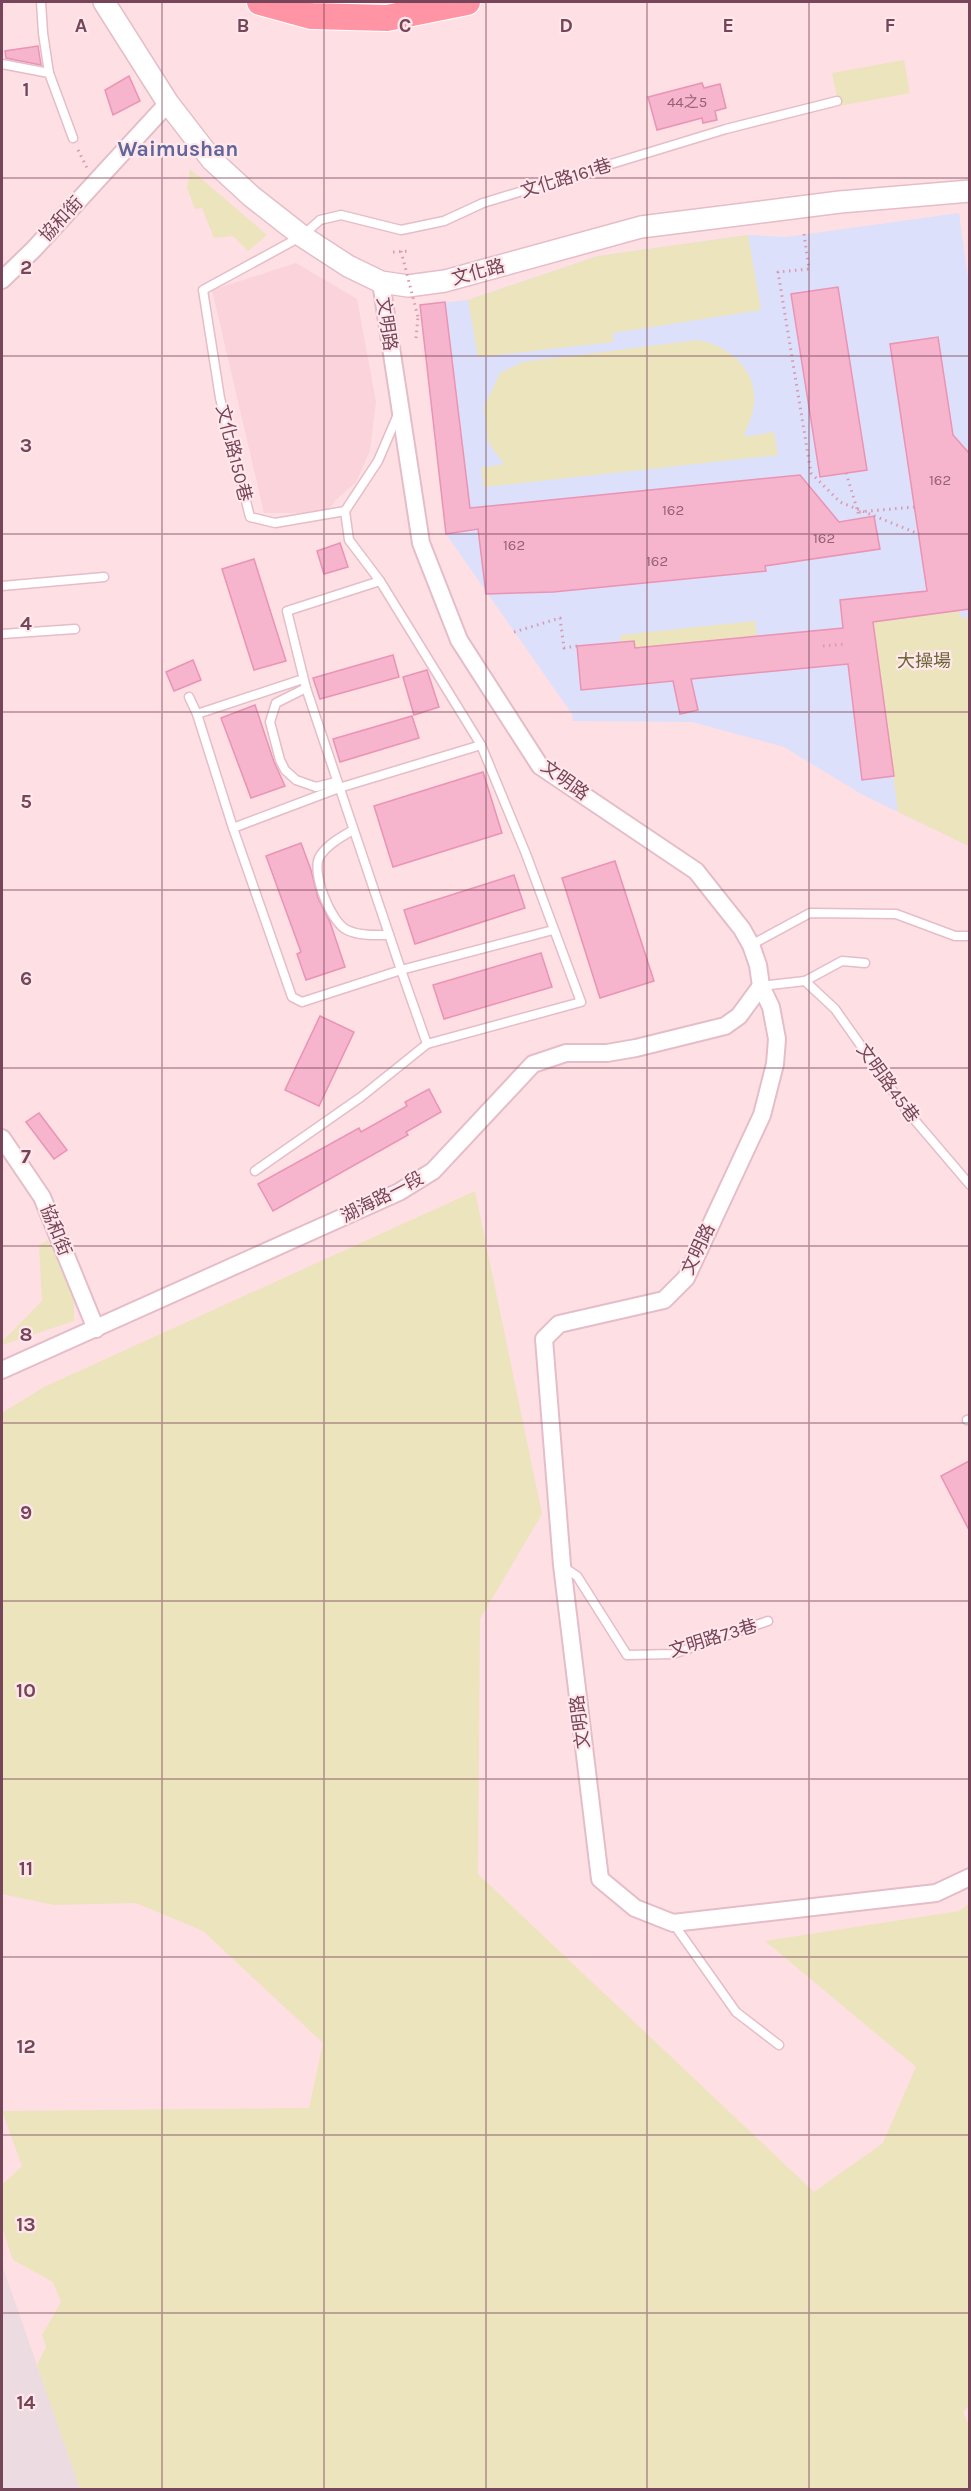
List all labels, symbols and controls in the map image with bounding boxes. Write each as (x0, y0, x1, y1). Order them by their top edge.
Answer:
text: A (75, 14, 88, 37)
text: B (237, 14, 249, 37)
text: C (399, 14, 411, 37)
text: D (559, 14, 573, 37)
text: E (722, 14, 734, 37)
text: F (885, 14, 896, 37)
text: 1 (22, 78, 30, 101)
house number: 44之5 (667, 93, 707, 111)
district label: Waimushan (118, 137, 238, 161)
street label: 文化路161巷 (518, 154, 614, 202)
street label: 協和街 (35, 192, 87, 246)
street label: 文化路 (449, 254, 507, 290)
text: 2 (20, 256, 32, 279)
street label: 文明路 (372, 296, 402, 352)
street label: 文化路150巷 (211, 402, 257, 504)
text: 3 (20, 434, 32, 457)
house number: 162 (929, 471, 951, 489)
house number: 162 (662, 501, 684, 519)
house number: 162 (813, 529, 835, 547)
house number: 162 (503, 536, 525, 554)
house number: 162 (646, 552, 668, 570)
text: 4 (20, 612, 32, 635)
park label: 大操場 (897, 650, 951, 672)
street label: 文明路 (537, 755, 593, 805)
text: 5 (20, 790, 32, 813)
text: 6 (20, 967, 32, 990)
street label: 文明路45巷 (852, 1039, 924, 1127)
text: 7 (21, 1145, 31, 1168)
street label: 湖海路一段 (337, 1167, 427, 1227)
street label: 協和街 (36, 1201, 76, 1259)
street label: 文明路 (677, 1220, 719, 1278)
text: 8 (20, 1323, 32, 1346)
text: 9 (20, 1501, 32, 1524)
street label: 文明路73巷 (666, 1614, 760, 1662)
text: 10 (16, 1679, 36, 1702)
street label: 文明路 (566, 1694, 594, 1750)
text: 11 (19, 1857, 33, 1880)
text: 12 (16, 2035, 36, 2058)
text: 13 (16, 2213, 36, 2236)
text: 14 (16, 2391, 36, 2414)

